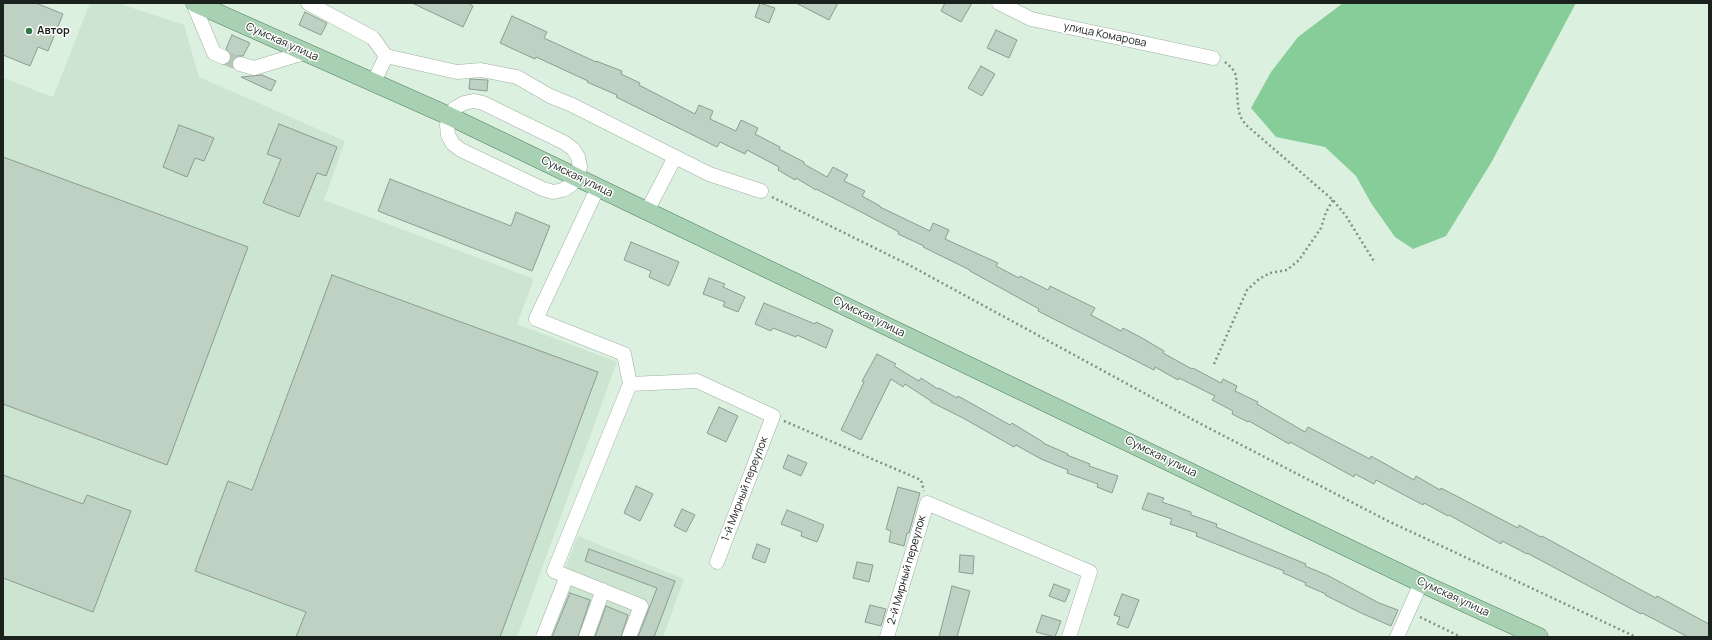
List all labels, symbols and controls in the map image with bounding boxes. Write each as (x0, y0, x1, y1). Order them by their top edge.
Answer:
street label: Сумская улица (244, 20, 320, 64)
street label: улица Комарова (1062, 20, 1148, 50)
place label: Автор (37, 24, 70, 38)
marker: Автор (24, 26, 34, 36)
street label: Сумская улица (539, 154, 615, 200)
street label: Сумская улица (831, 294, 907, 340)
street label: Сумская улица (1123, 434, 1199, 480)
street label: 1-й Мирный переулок (719, 435, 771, 543)
street label: 2-й Мирный переулок (885, 514, 929, 626)
street label: Сумская улица (1415, 574, 1491, 620)

